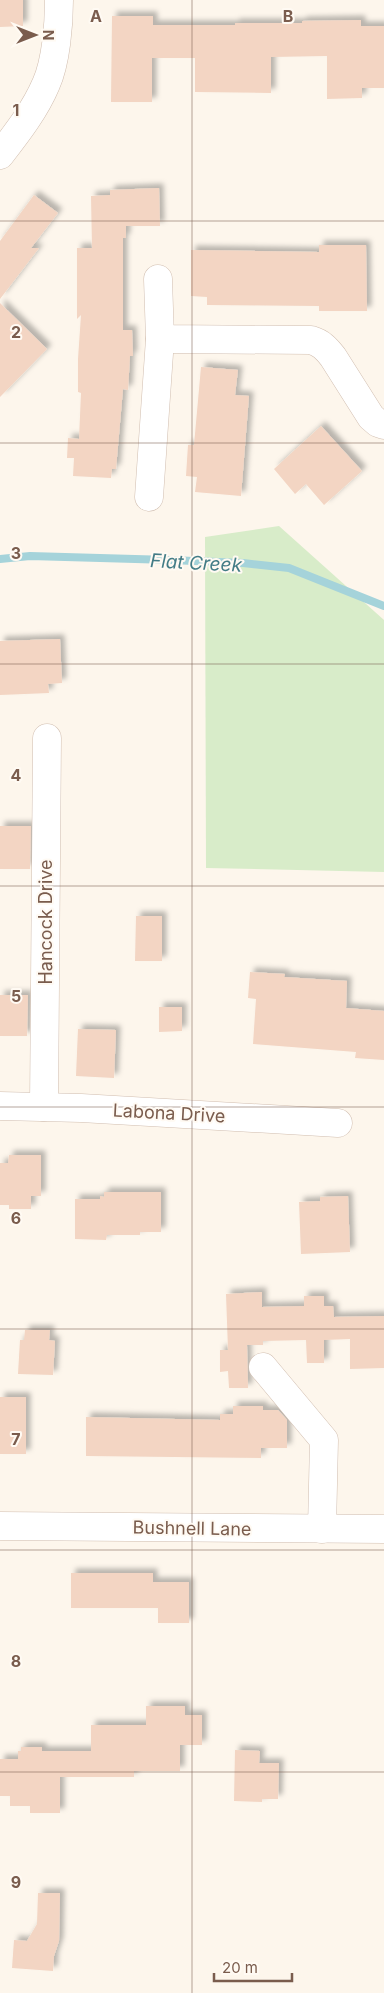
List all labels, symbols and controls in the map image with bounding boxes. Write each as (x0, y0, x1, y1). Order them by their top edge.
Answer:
text: A (90, 6, 102, 26)
text: B (283, 6, 293, 26)
north arrow (10, 10, 60, 60)
text: N (40, 30, 57, 40)
text: 1 (13, 100, 19, 120)
text: 2 (11, 322, 21, 342)
text: 3 (11, 543, 21, 563)
water label: Flat Creek (149, 549, 243, 577)
text: 4 (11, 765, 22, 785)
street label: Hancock Drive (35, 859, 56, 985)
text: 5 (11, 986, 21, 1006)
street label: Labona Drive (112, 1100, 226, 1126)
text: 6 (11, 1208, 21, 1228)
text: 7 (11, 1429, 21, 1449)
street label: Bushnell Lane (132, 1516, 252, 1540)
text: 8 (11, 1651, 21, 1671)
text: 9 (11, 1872, 21, 1892)
scale bar (214, 1950, 292, 1982)
text: 20 m (222, 1958, 258, 1977)

